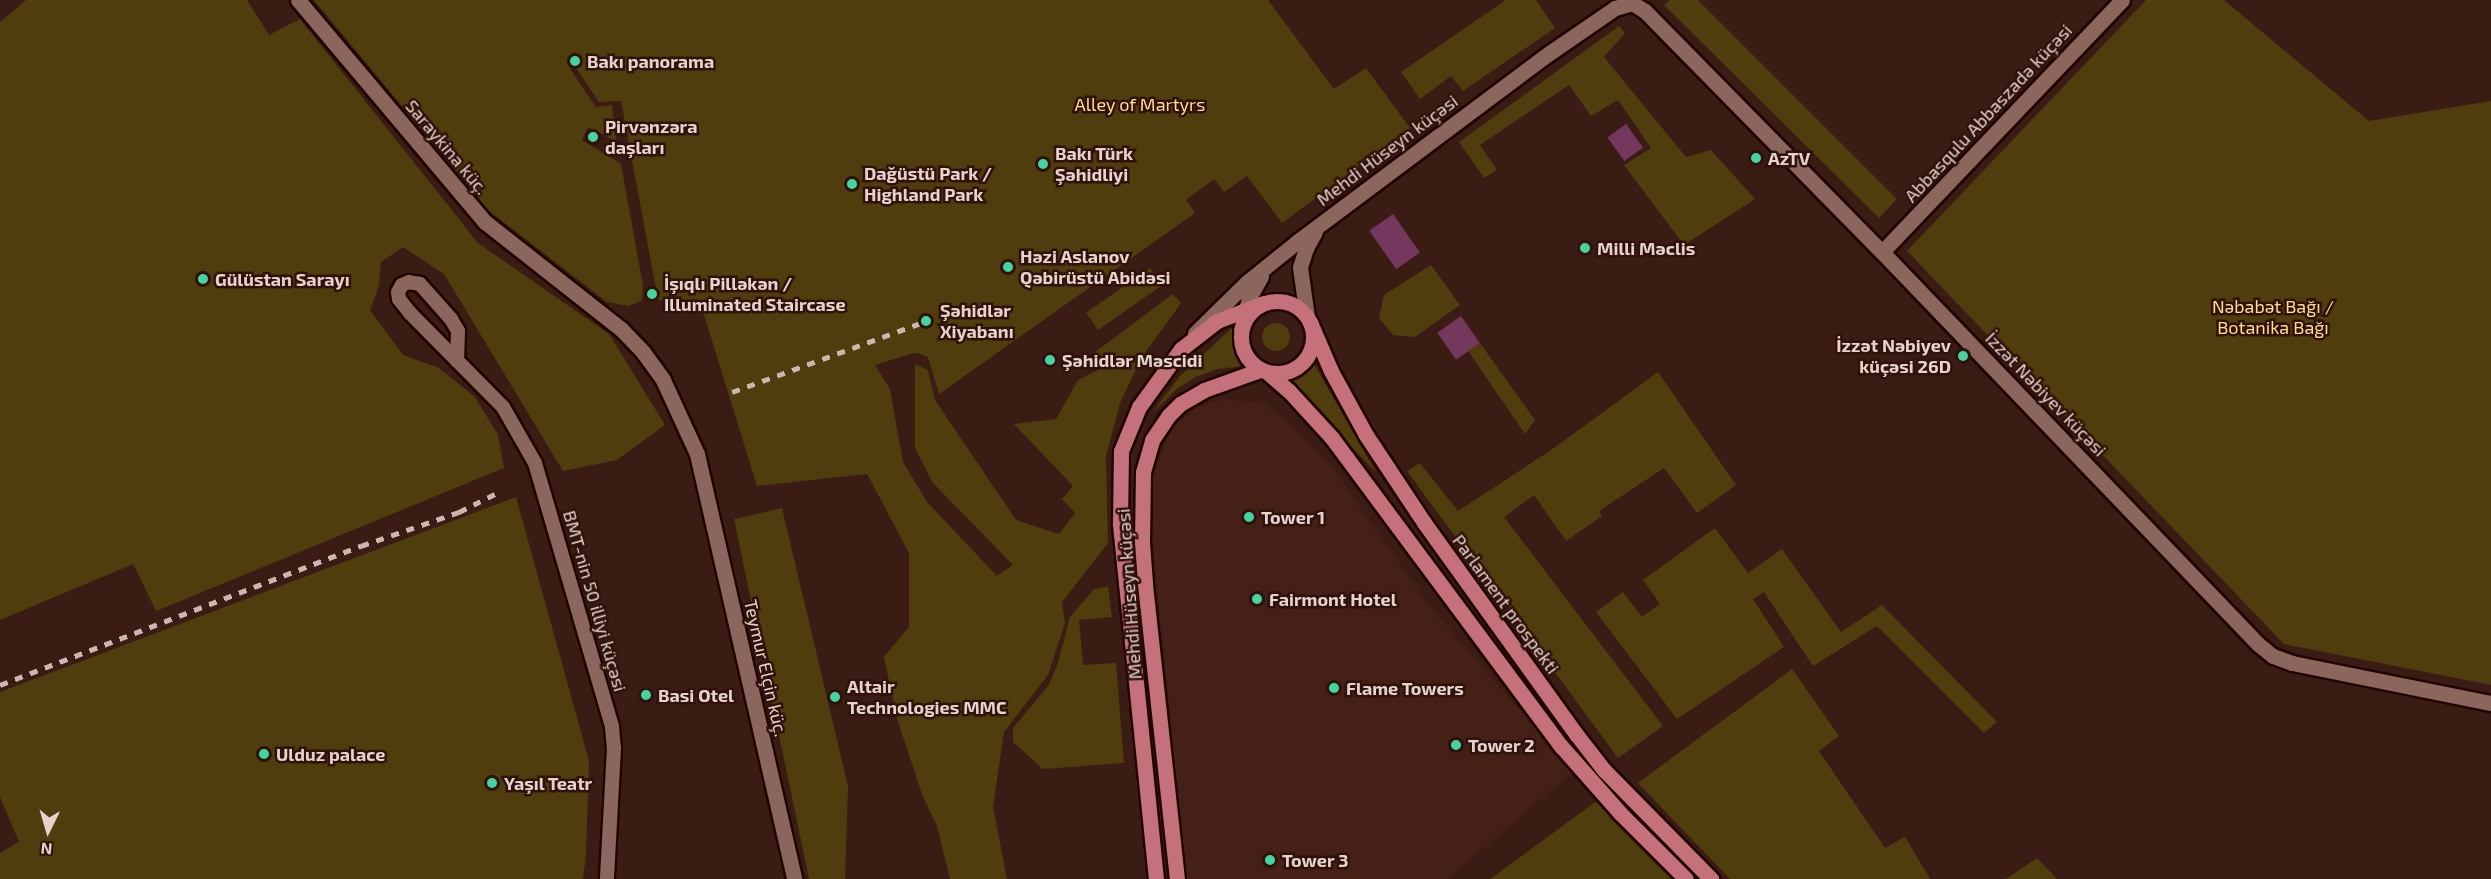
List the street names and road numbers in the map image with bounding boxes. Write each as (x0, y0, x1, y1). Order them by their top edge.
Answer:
street label: Abbasqulu Abbaszadə küçəsi (1900, 19, 2076, 207)
street label: Mehdi Hüseyn küçəsi (1312, 90, 1462, 210)
street label: Saraykina küç. (401, 95, 493, 199)
street label: İzzət Nəbiyev küçəsi (1981, 327, 2111, 461)
street label: BMT-nin 50 illiyi küçəsi (559, 508, 631, 694)
street label: Mehdi Hüseyn küçəsi (1112, 508, 1146, 680)
street label: Parlament prospekti (1448, 530, 1564, 678)
street label: Teymur Elçin küç. (740, 597, 792, 739)

